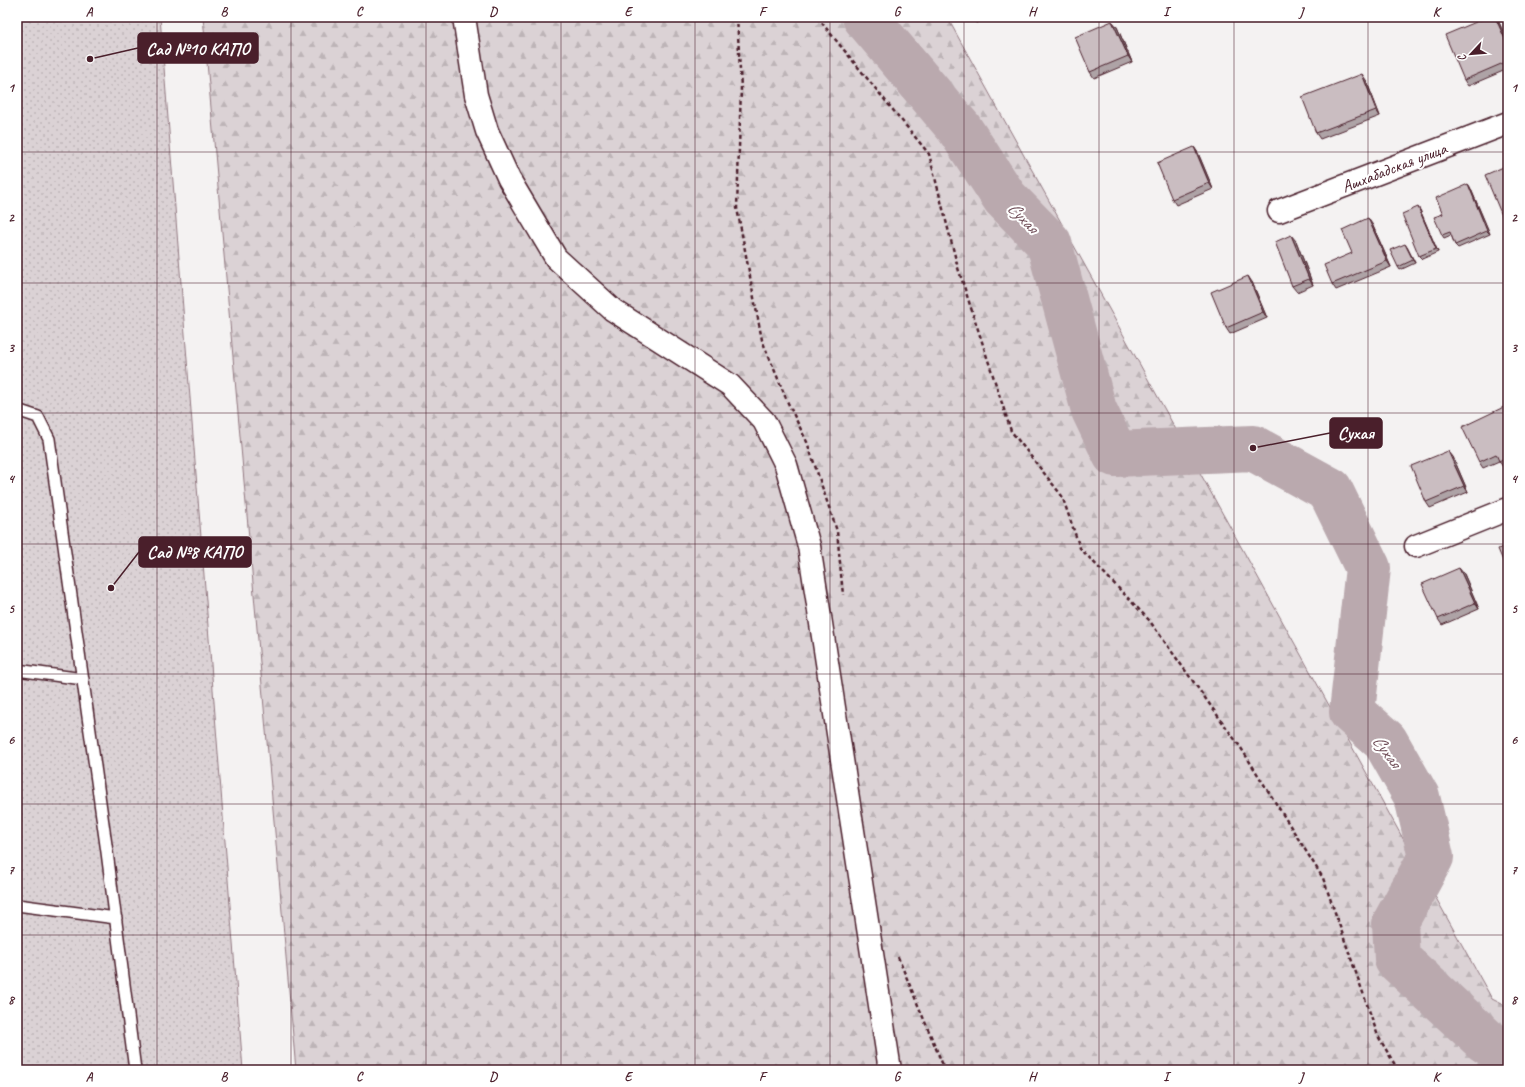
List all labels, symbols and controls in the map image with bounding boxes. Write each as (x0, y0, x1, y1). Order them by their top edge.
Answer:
text: A (86, 4, 94, 20)
text: B (221, 4, 229, 20)
text: C (356, 4, 364, 20)
text: D (489, 4, 498, 20)
text: E (625, 4, 634, 20)
text: F (759, 4, 768, 20)
text: G (894, 4, 902, 20)
text: H (1028, 4, 1038, 20)
text: I (1163, 4, 1172, 20)
text: J (1298, 4, 1305, 20)
text: K (1433, 4, 1443, 20)
callout: Сад №10 КАПО (138, 33, 258, 63)
north arrow (1451, 34, 1491, 74)
text: Сад №10 КАПО (146, 38, 252, 60)
text: С (1454, 51, 1469, 64)
text: 1 (8, 80, 16, 96)
text: 1 (1511, 80, 1519, 96)
street label: Ашхабадская улица (1339, 137, 1451, 197)
water label: Сухая (1003, 197, 1045, 239)
text: 2 (8, 210, 15, 226)
text: 2 (1511, 210, 1518, 226)
text: 3 (8, 340, 15, 356)
text: 3 (1511, 340, 1518, 356)
callout: Сухая (1330, 418, 1382, 448)
text: Сухая (1338, 422, 1375, 444)
text: 4 (8, 471, 16, 487)
text: 4 (1511, 471, 1519, 487)
callout: Сад №8 КАПО (139, 537, 251, 567)
text: Сад №8 КАПО (147, 541, 245, 563)
text: 5 (8, 601, 15, 617)
text: 5 (1511, 601, 1518, 617)
water label: Сухая (1368, 731, 1408, 774)
text: 6 (8, 732, 15, 748)
text: 6 (1511, 732, 1518, 748)
text: 7 (8, 862, 15, 878)
text: 7 (1511, 862, 1518, 878)
text: 8 (8, 992, 16, 1008)
text: 8 (1511, 992, 1519, 1008)
text: A (86, 1069, 94, 1085)
text: B (221, 1069, 229, 1085)
text: C (356, 1069, 364, 1085)
text: D (489, 1069, 498, 1085)
text: E (625, 1069, 634, 1085)
text: F (759, 1069, 768, 1085)
text: G (894, 1069, 902, 1085)
text: H (1028, 1069, 1038, 1085)
text: I (1163, 1069, 1172, 1085)
text: J (1298, 1069, 1305, 1085)
text: K (1433, 1069, 1443, 1085)

